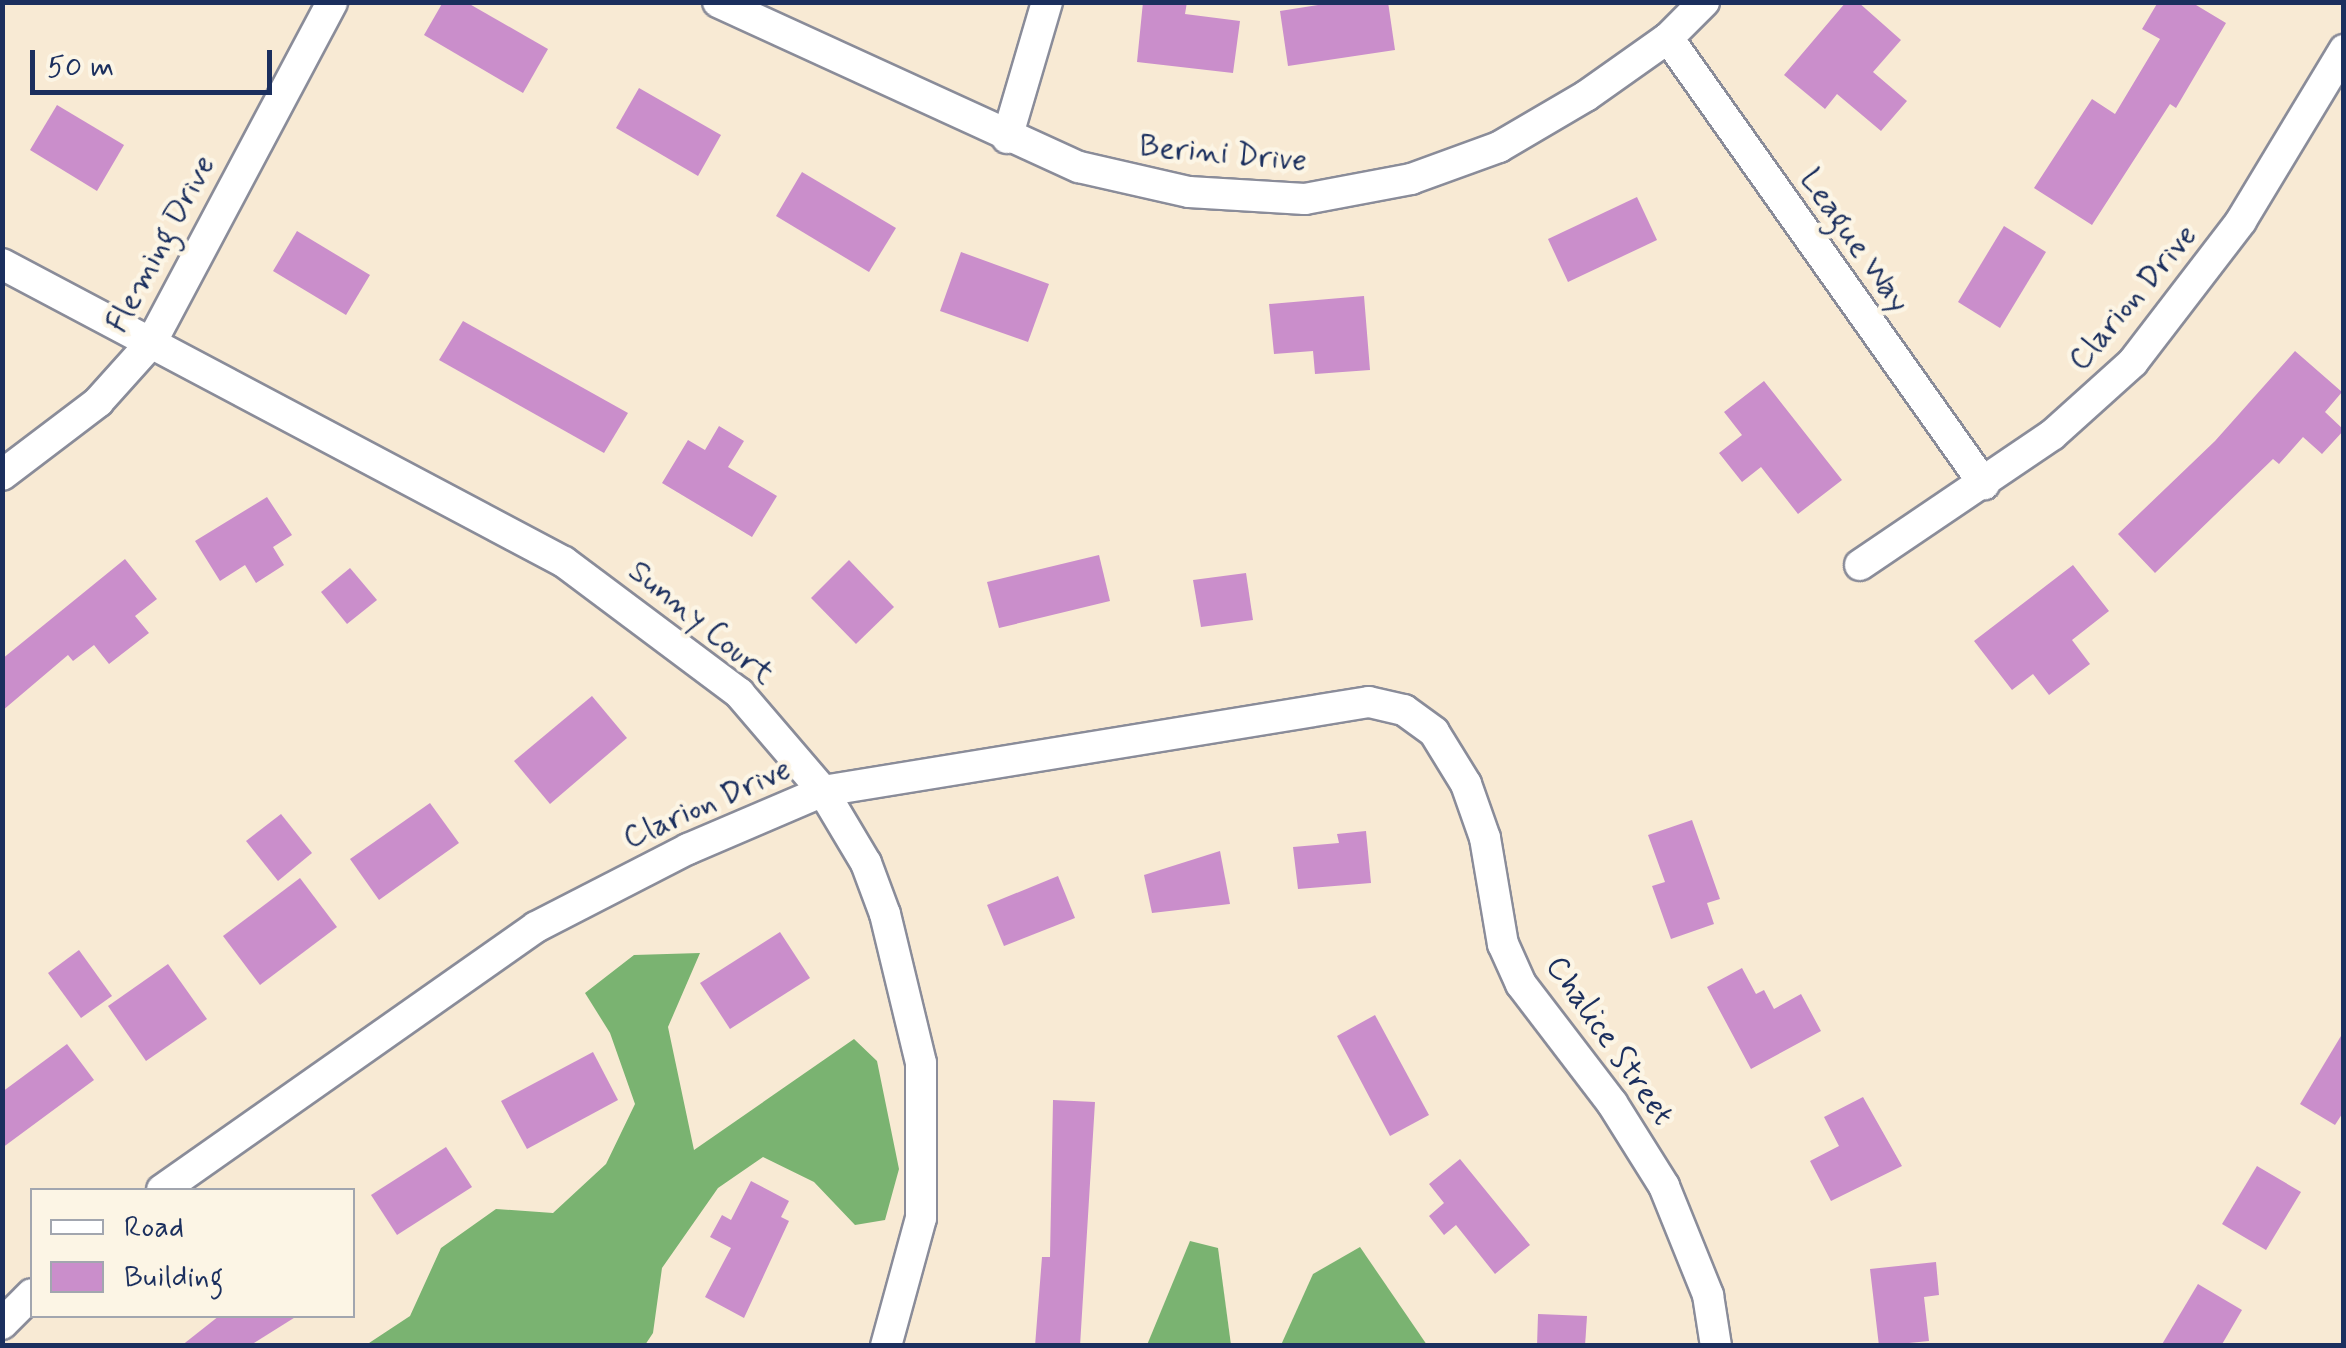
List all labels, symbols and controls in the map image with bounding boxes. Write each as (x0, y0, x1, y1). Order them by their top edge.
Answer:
scale bar (35, 30, 278, 92)
text: 50 m (47, 48, 114, 87)
street label: Berini Drive (1138, 128, 1308, 180)
street label: Fleming Drive (99, 150, 223, 338)
street label: League Way (1790, 160, 1918, 322)
street label: Clarion Drive (2061, 218, 2205, 378)
street label: Sunny Court (621, 553, 781, 693)
street label: Clarion Drive (618, 750, 796, 858)
street label: Chalice Street (1535, 947, 1683, 1135)
legend (30, 1188, 355, 1318)
text: Road (124, 1208, 184, 1247)
text: Building (124, 1258, 223, 1297)

